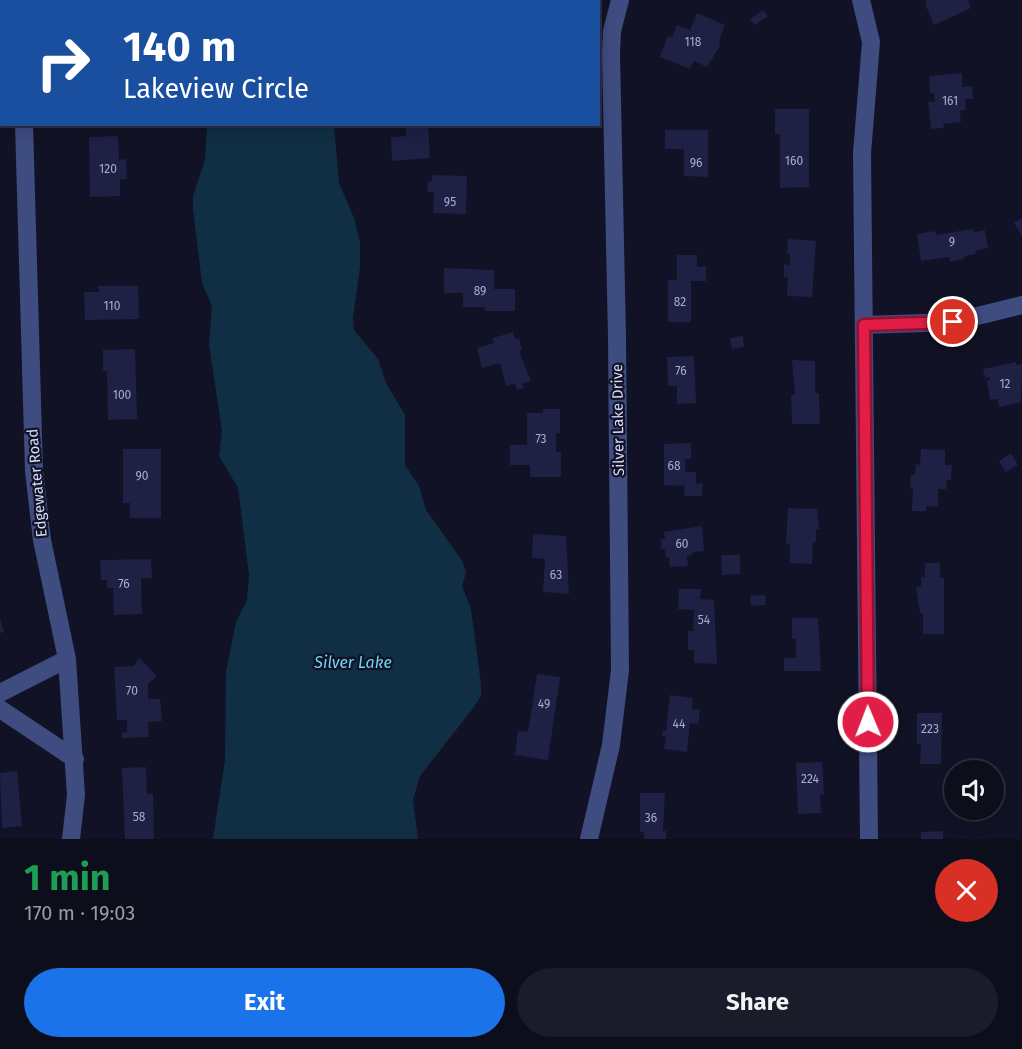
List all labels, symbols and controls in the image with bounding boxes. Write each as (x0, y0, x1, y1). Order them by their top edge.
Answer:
text: 140 m (123, 22, 236, 72)
icon: right (24, 24, 102, 102)
house number: 118 (685, 35, 702, 49)
text: Lakeview Circle (123, 73, 309, 105)
house number: 161 (942, 94, 958, 108)
house number: 160 (785, 154, 803, 168)
house number: 96 (690, 156, 702, 170)
house number: 120 (99, 162, 117, 176)
house number: 95 (444, 195, 456, 209)
house number: 9 (949, 235, 955, 249)
house number: 89 (474, 284, 486, 298)
house number: 82 (674, 295, 686, 309)
pin (927, 296, 978, 347)
house number: 110 (104, 299, 121, 313)
icon: arrive (936, 305, 969, 338)
street label: Silver Lake Drive (608, 364, 628, 476)
house number: 76 (675, 364, 687, 378)
house number: 12 (999, 377, 1011, 391)
house number: 100 (113, 388, 132, 402)
street label: Edgewater Road (23, 428, 51, 538)
house number: 73 (535, 432, 547, 446)
house number: 68 (667, 459, 681, 473)
house number: 90 (136, 469, 149, 483)
house number: 60 (675, 537, 689, 551)
house number: 63 (550, 568, 562, 582)
house number: 76 (118, 577, 130, 591)
house number: 54 (698, 613, 711, 627)
water label: Silver Lake (313, 653, 392, 672)
house number: 70 (126, 684, 138, 698)
position arrow (836, 690, 900, 754)
house number: 49 (538, 697, 550, 711)
house number: 44 (673, 717, 686, 731)
house number: 223 (921, 722, 939, 736)
map controls (944, 760, 1004, 820)
button: sound (944, 760, 1004, 820)
house number: 224 (801, 772, 820, 786)
house number: 58 (133, 810, 146, 824)
house number: 36 (645, 811, 657, 825)
text: 1 min (24, 856, 111, 900)
button: close (935, 859, 998, 922)
text: 170 m · 19:03 (24, 901, 135, 925)
button: Exit (24, 968, 505, 1037)
button: Share (517, 968, 998, 1037)

